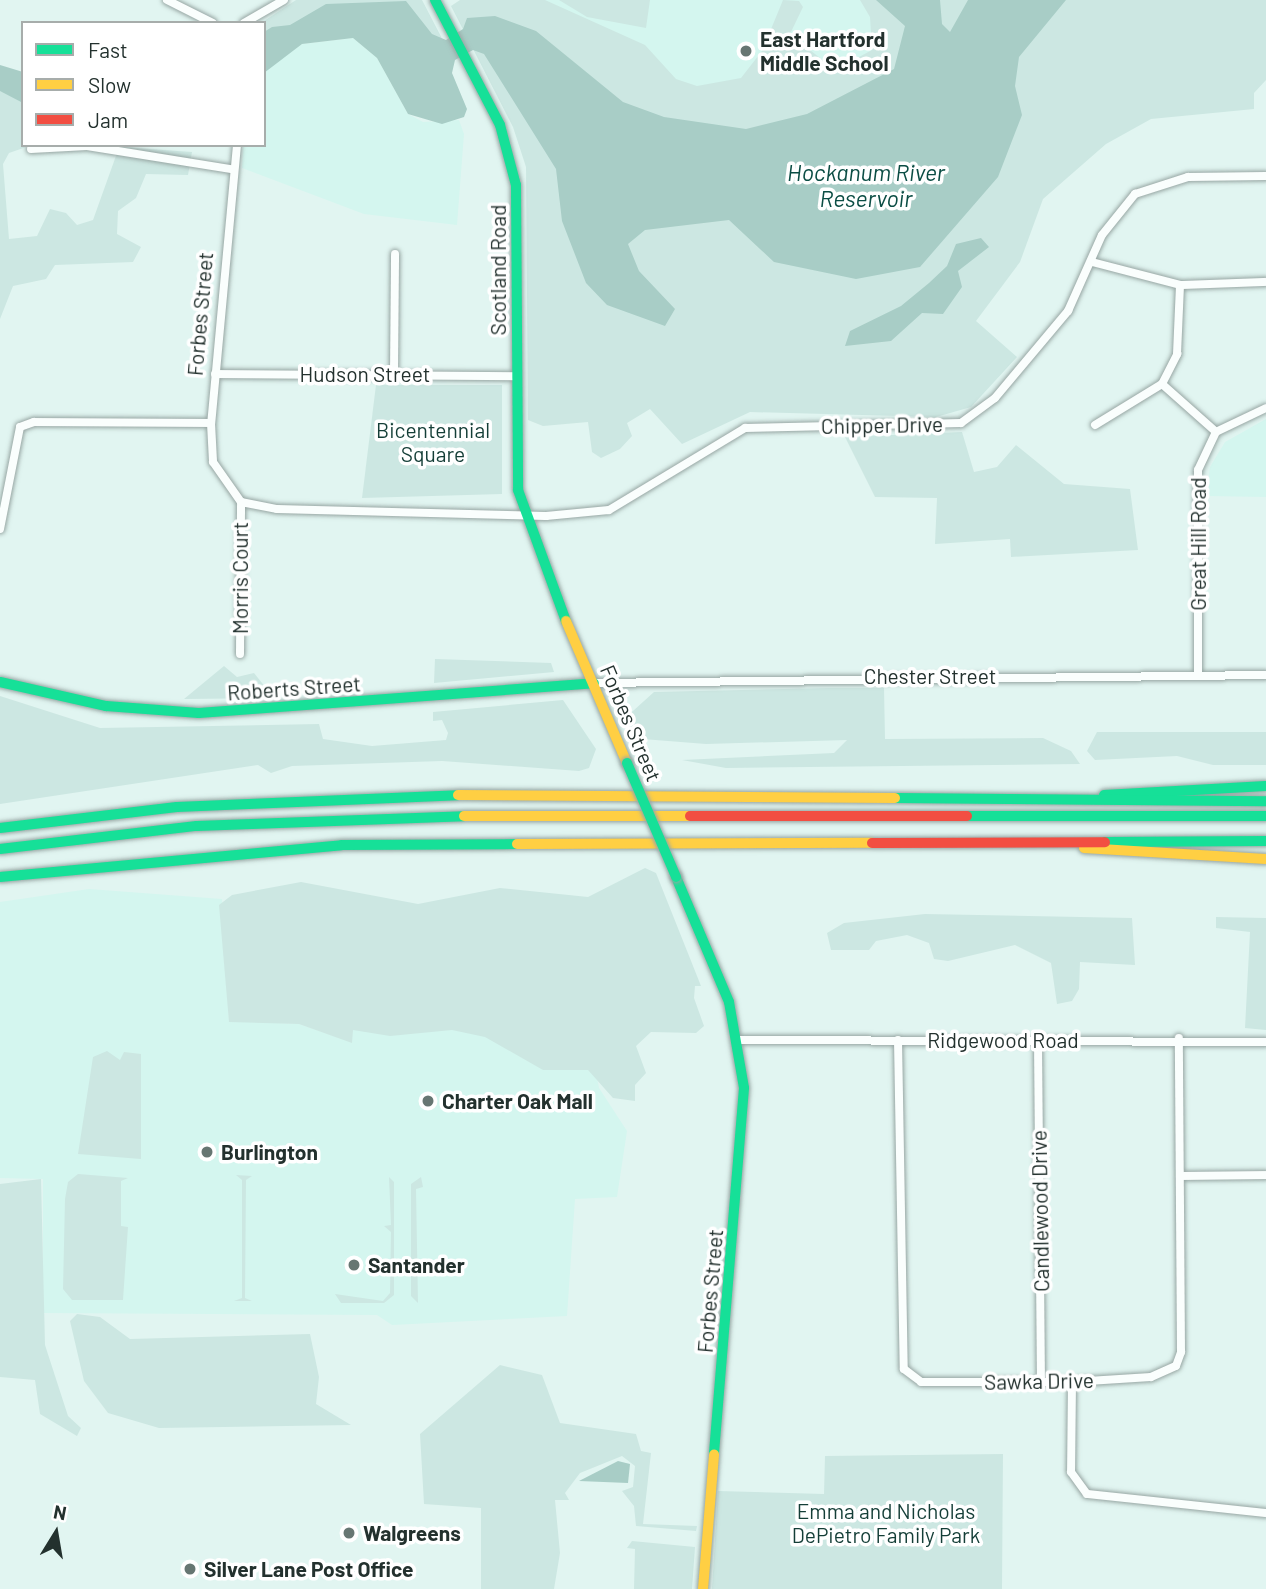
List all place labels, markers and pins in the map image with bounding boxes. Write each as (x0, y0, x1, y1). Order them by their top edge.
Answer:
place label: East Hartford Middle School (760, 26, 889, 76)
marker: East Hartford Middle School (738, 43, 754, 59)
place label: Charter Oak Mall (442, 1088, 593, 1114)
marker: Charter Oak Mall (420, 1093, 436, 1109)
place label: Burlington (221, 1139, 318, 1165)
marker: Burlington (199, 1144, 215, 1160)
place label: Santander (368, 1252, 465, 1278)
marker: Santander (346, 1257, 362, 1273)
place label: Walgreens (363, 1520, 461, 1546)
marker: Walgreens (341, 1525, 357, 1541)
place label: Silver Lane Post Office (204, 1556, 413, 1582)
marker: Silver Lane Post Office (182, 1561, 198, 1577)

